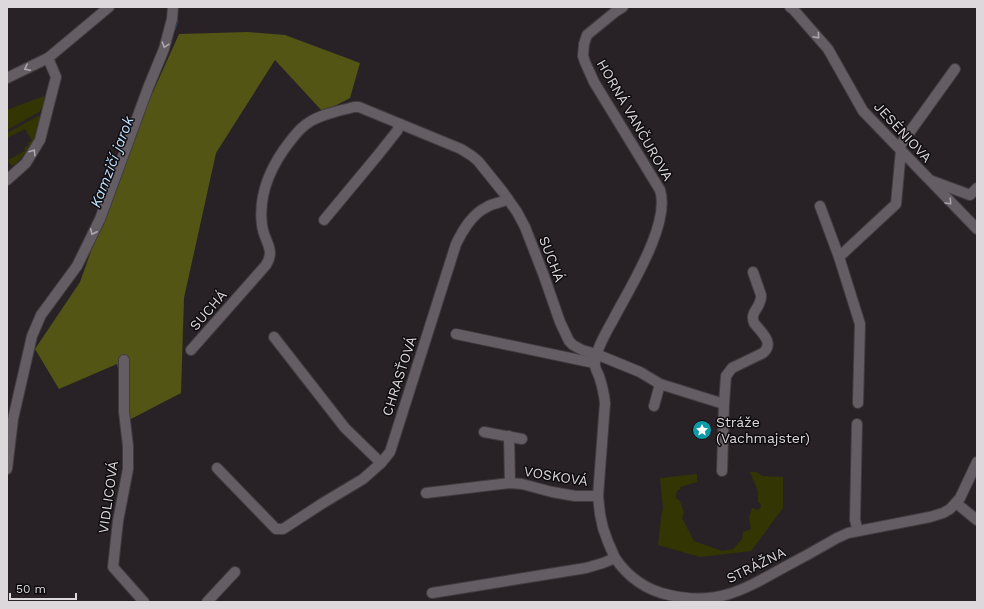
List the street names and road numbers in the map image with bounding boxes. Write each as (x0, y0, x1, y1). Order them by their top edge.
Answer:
street label: HORNÁ VANČUROVA (594, 56, 676, 184)
street label: JESÉNIOVA (871, 98, 935, 166)
street label: SUCHÁ (536, 234, 568, 284)
street label: SUCHÁ (186, 287, 230, 333)
street label: CHRASŤOVÁ (379, 334, 419, 418)
street label: VIDLICOVÁ (95, 460, 121, 534)
street label: VOSKOVÁ (523, 463, 589, 489)
street label: STRÁŽNA (724, 544, 788, 586)

